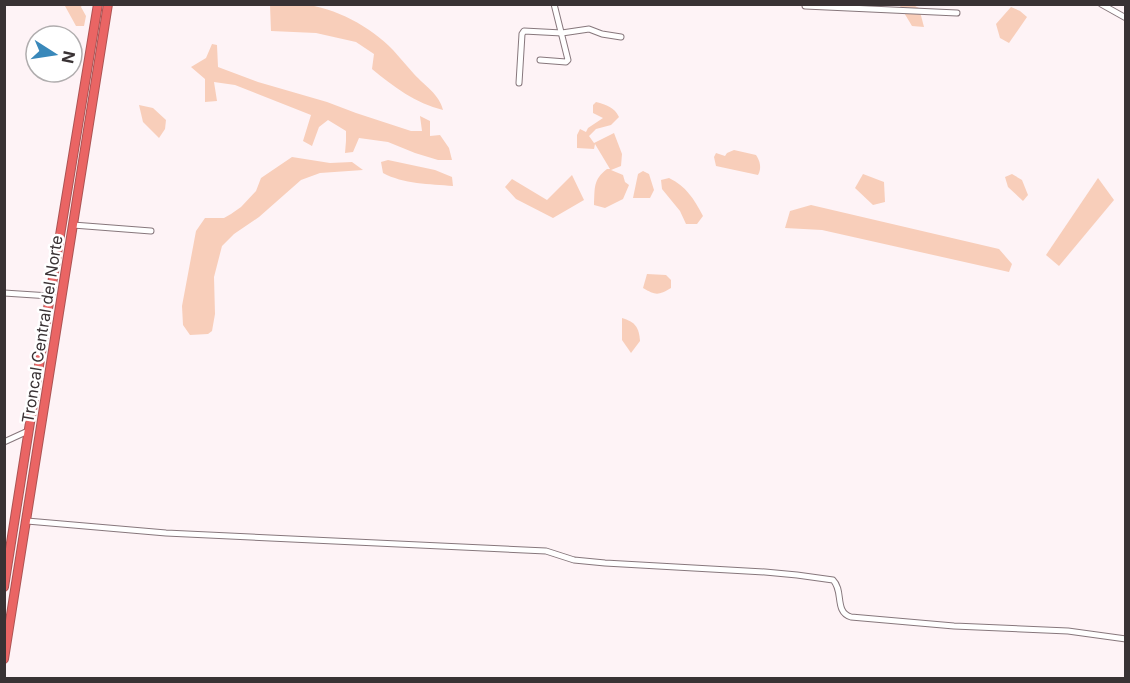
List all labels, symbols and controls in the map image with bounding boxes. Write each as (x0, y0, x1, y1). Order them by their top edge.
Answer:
north arrow (24, 24, 84, 84)
text: N (58, 49, 80, 65)
street label: Troncal Central del Norte (17, 234, 67, 424)

